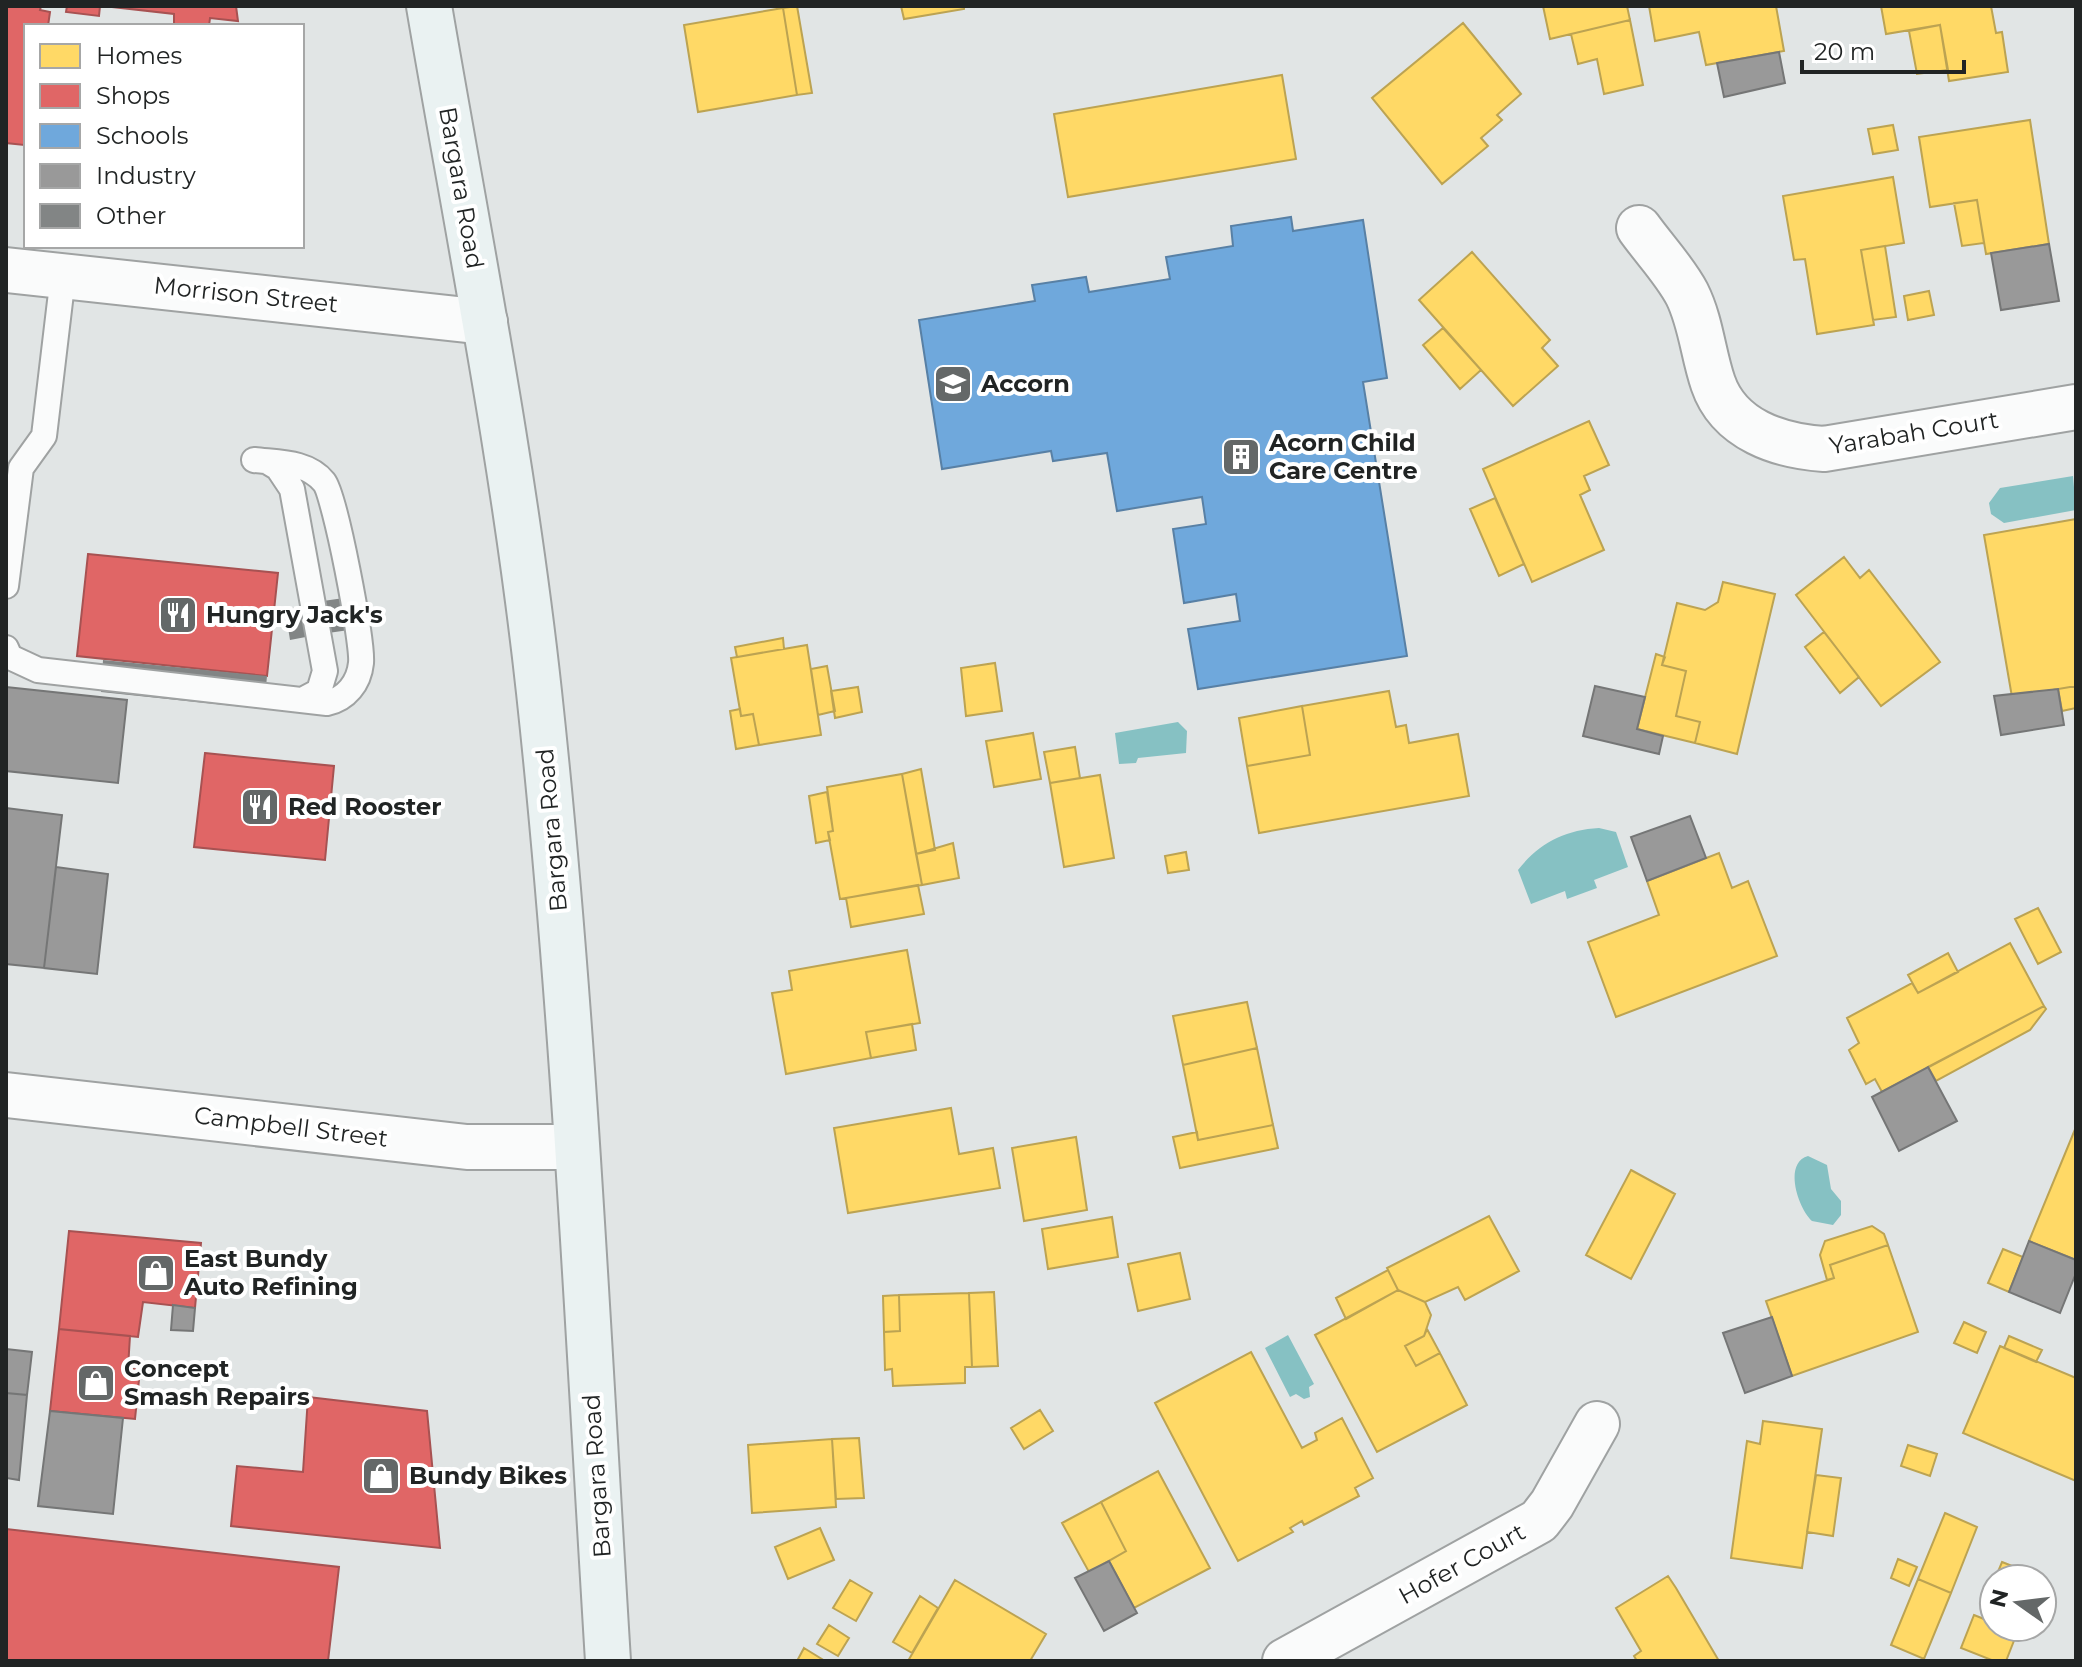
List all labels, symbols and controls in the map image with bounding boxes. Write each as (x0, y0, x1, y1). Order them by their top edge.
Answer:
legend (24, 24, 304, 248)
scale bar (1802, 24, 1964, 74)
text: 20 m (1814, 37, 1875, 66)
text: Homes (96, 41, 182, 70)
text: Shops (96, 81, 170, 110)
street label: Bargara Road (433, 105, 490, 271)
text: Schools (96, 121, 189, 150)
text: Industry (96, 161, 196, 190)
text: Other (96, 201, 166, 230)
street label: Morrison Street (152, 270, 340, 319)
school or university icon: Accorn (932, 363, 974, 405)
place label: Accorn (980, 369, 1070, 398)
street label: Yarabah Court (1827, 405, 2001, 460)
place label: Acorn Child Care Centre (1268, 428, 1418, 485)
building icon: Acorn Child Care Centre (1220, 436, 1262, 478)
restaurant icon: Hungry Jack's (157, 594, 199, 636)
place label: Hungry Jack's (206, 600, 383, 629)
street label: Bargara Road (530, 747, 573, 913)
restaurant icon: Red Rooster (239, 786, 281, 828)
place label: Red Rooster (288, 792, 442, 821)
street label: Campbell Street (192, 1100, 390, 1153)
place label: East Bundy Auto Refining (183, 1244, 358, 1301)
shop icon: East Bundy Auto Refining (135, 1252, 177, 1294)
place label: Concept Smash Repairs (124, 1354, 310, 1411)
shop icon: Concept Smash Repairs (75, 1362, 117, 1404)
street label: Bargara Road (576, 1393, 617, 1559)
shop icon: Bundy Bikes (360, 1455, 402, 1497)
place label: Bundy Bikes (409, 1461, 567, 1490)
street label: Hofer Court (1393, 1517, 1530, 1610)
north arrow (1978, 1563, 2058, 1643)
text: N (1984, 1586, 2014, 1610)

